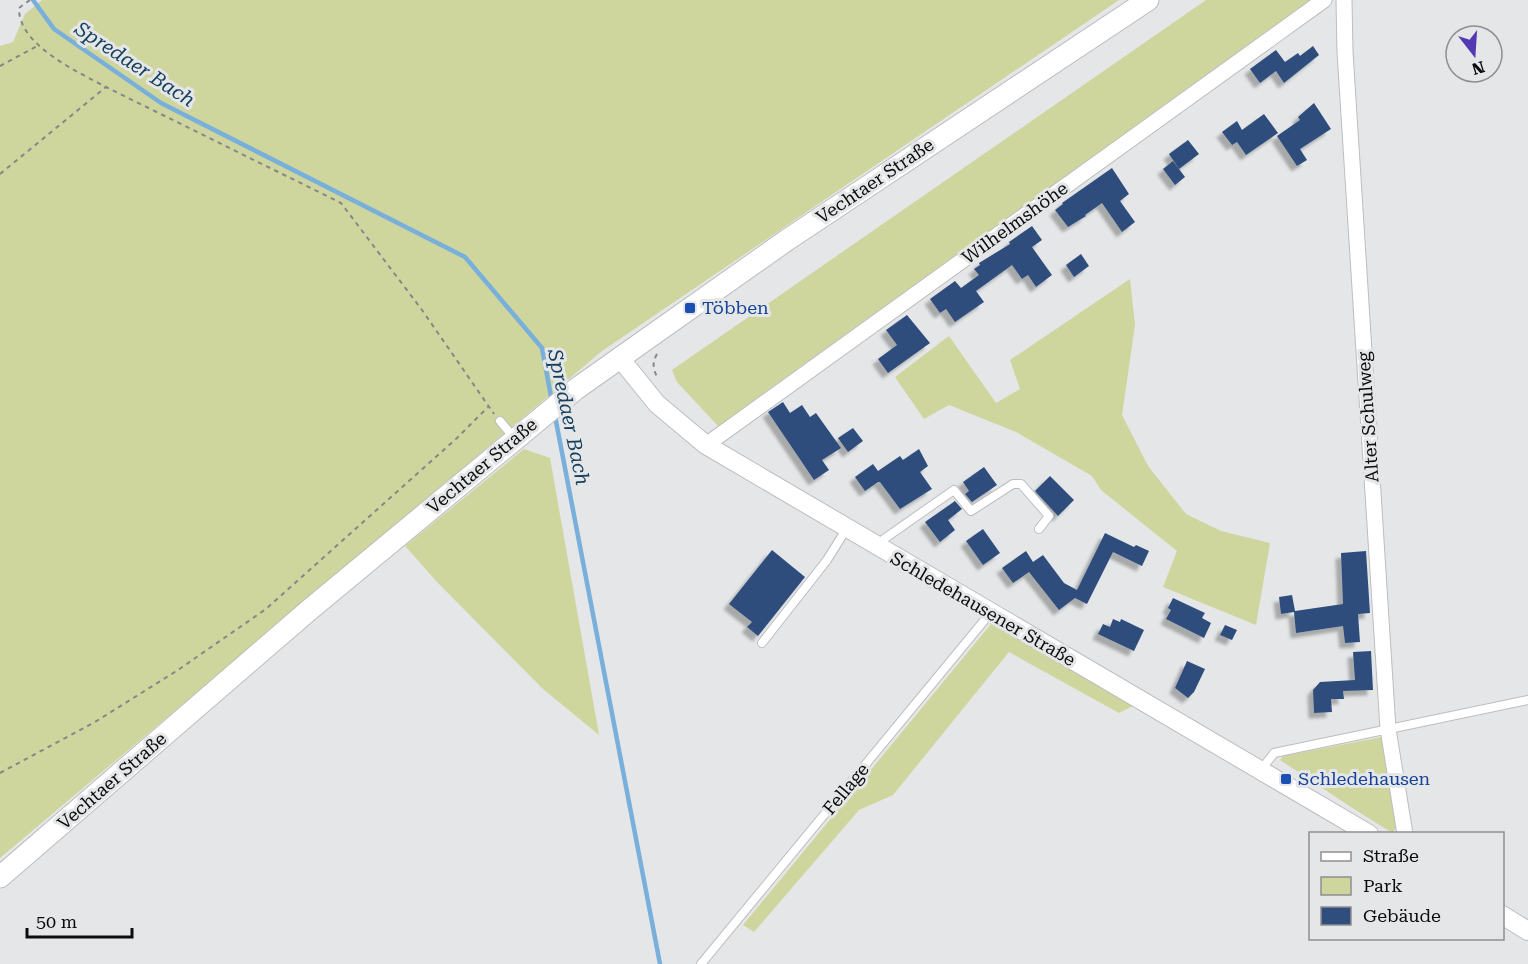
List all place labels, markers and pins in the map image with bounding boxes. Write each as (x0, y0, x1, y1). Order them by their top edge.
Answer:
place label: Többen (702, 297, 769, 318)
marker: Többen (683, 301, 697, 315)
place label: Schledehausen (1298, 768, 1431, 789)
marker: Schledehausen (1279, 772, 1293, 786)

